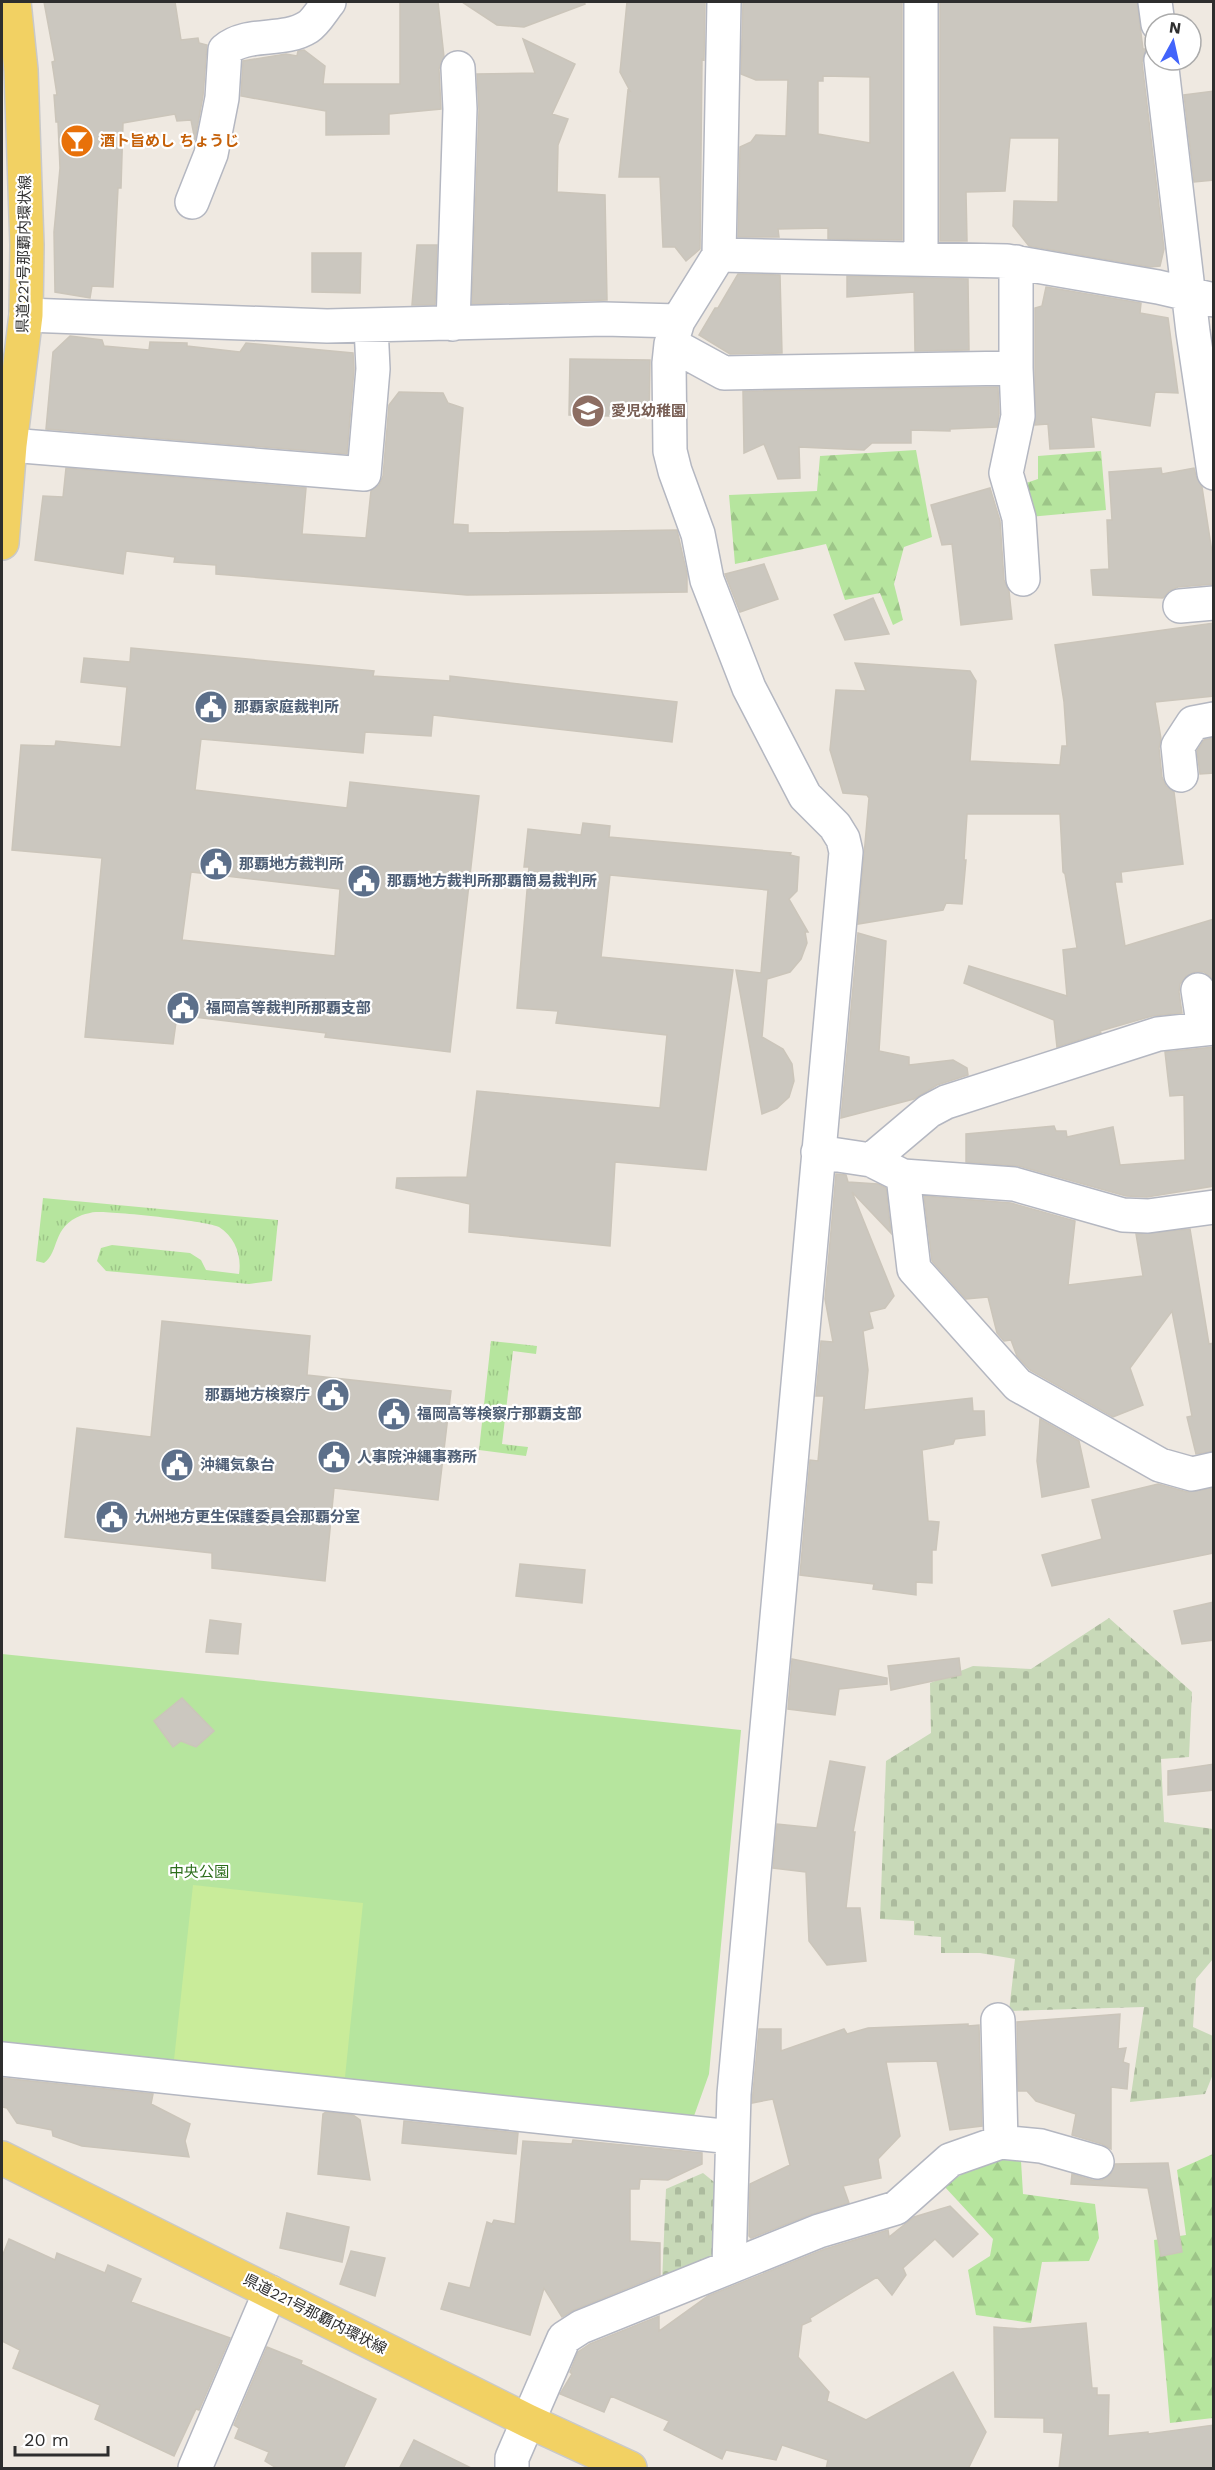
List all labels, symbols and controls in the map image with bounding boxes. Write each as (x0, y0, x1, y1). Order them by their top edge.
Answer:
north arrow (1143, 12, 1203, 72)
text: N (1168, 17, 1182, 38)
bar icon: 酒ト旨めし ちょうじ (59, 123, 95, 159)
place label: 酒ト旨めし ちょうじ (100, 132, 239, 150)
street label: 県道221号那覇内環状線 (14, 175, 34, 333)
school or university icon: 愛児幼稚園 (570, 393, 606, 429)
place label: 愛児幼稚園 (611, 402, 686, 420)
public building icon: 那覇家庭裁判所 (193, 689, 229, 725)
place label: 那覇家庭裁判所 (234, 698, 339, 716)
public building icon: 那覇地方裁判所 (198, 846, 234, 882)
place label: 那覇地方裁判所 (239, 855, 344, 873)
public building icon: 那覇地方裁判所那覇簡易裁判所 (346, 863, 382, 899)
place label: 那覇地方裁判所那覇簡易裁判所 (387, 872, 597, 890)
public building icon: 福岡高等裁判所那覇支部 (165, 990, 201, 1026)
place label: 福岡高等裁判所那覇支部 (205, 999, 371, 1017)
public building icon: 那覇地方検察庁 (315, 1377, 351, 1413)
place label: 那覇地方検察庁 (205, 1386, 310, 1404)
public building icon: 福岡高等検察庁那覇支部 (376, 1396, 412, 1432)
place label: 福岡高等検察庁那覇支部 (416, 1405, 582, 1423)
public building icon: 人事院沖縄事務所 (316, 1439, 352, 1475)
public building icon: 沖縄気象台 (159, 1447, 195, 1483)
place label: 人事院沖縄事務所 (357, 1448, 477, 1466)
place label: 沖縄気象台 (200, 1456, 275, 1474)
public building icon: 九州地方更生保護委員会那覇分室 (94, 1499, 130, 1535)
place label: 九州地方更生保護委員会那覇分室 (135, 1508, 360, 1526)
park label: 中央公園 (169, 1863, 229, 1881)
street label: 県道221号那覇内環状線 (240, 2270, 390, 2358)
scale bar (15, 2419, 108, 2457)
text: 20 m (24, 2429, 69, 2450)

